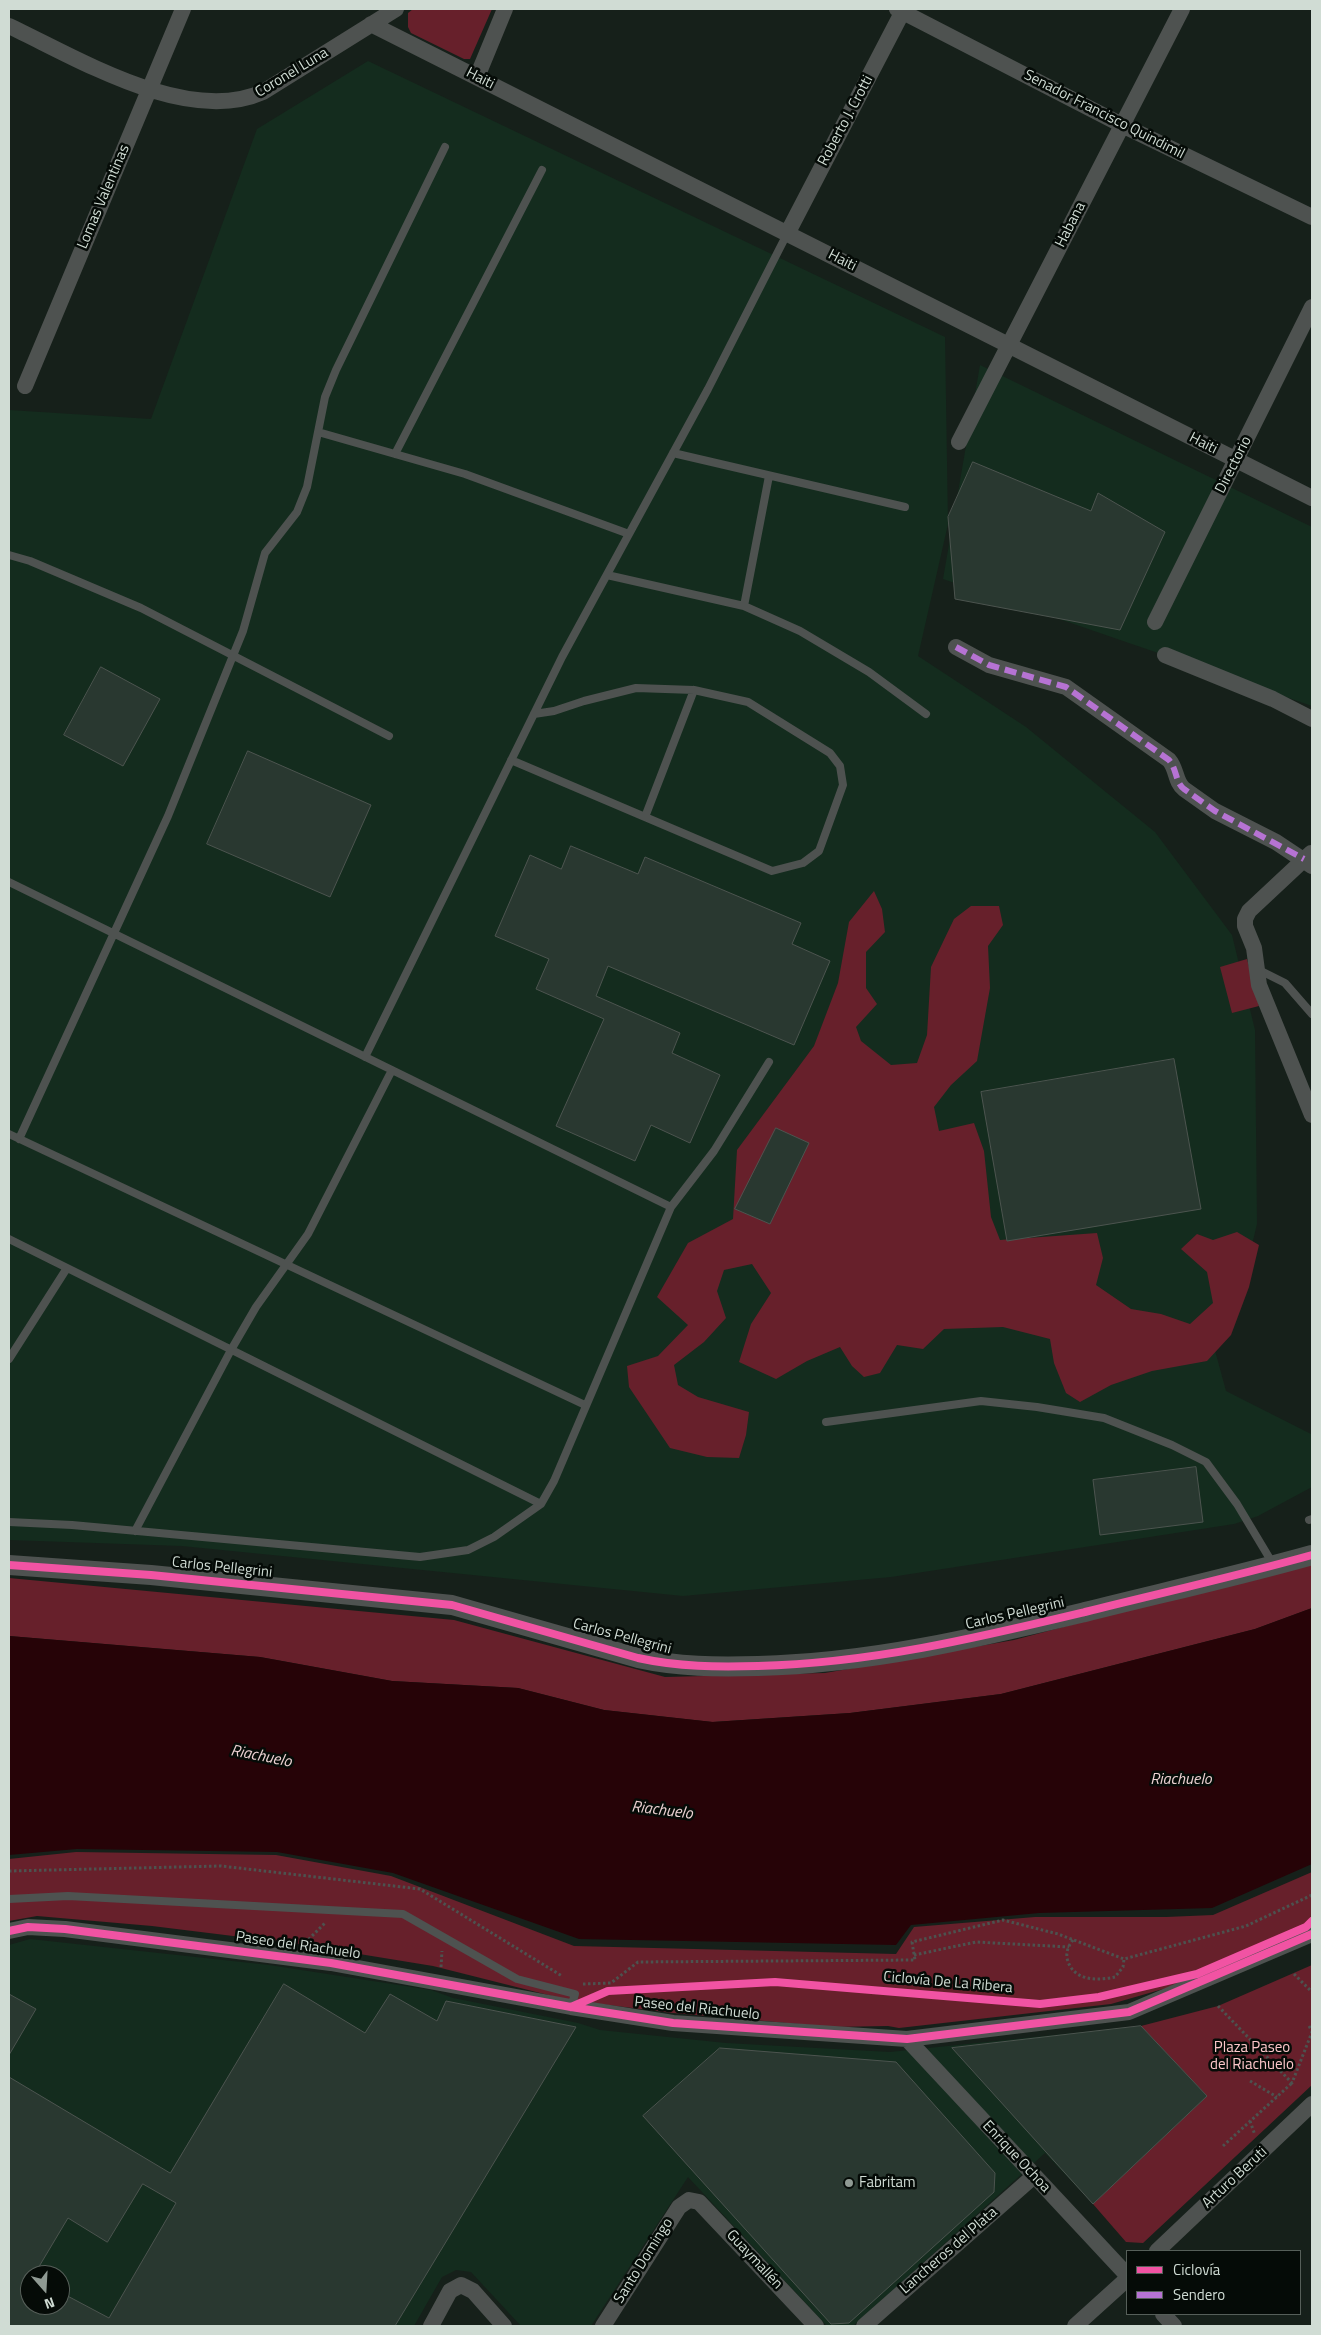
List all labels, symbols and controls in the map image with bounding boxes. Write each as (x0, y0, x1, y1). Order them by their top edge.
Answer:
street label: Coronel Luna (252, 44, 332, 102)
street label: Haiti (463, 64, 497, 94)
street label: Senador Francisco Quindimil (1021, 67, 1187, 163)
street label: Roberto J. Crotti (815, 73, 877, 169)
street label: Lomas Valentinas (74, 142, 134, 252)
street label: Habana (1052, 199, 1090, 251)
street label: Haiti (825, 246, 859, 276)
street label: Haiti (1186, 429, 1220, 459)
street label: Directorio (1212, 433, 1256, 497)
street label: Carlos Pellegrini (171, 1554, 273, 1582)
street label: Carlos Pellegrini (964, 1594, 1066, 1634)
street label: Carlos Pellegrini (571, 1615, 673, 1659)
water label: Riachuelo (229, 1742, 293, 1772)
water label: Riachuelo (1150, 1770, 1212, 1790)
water label: Riachuelo (630, 1798, 694, 1824)
street label: Paseo del Riachuelo (234, 1928, 362, 1964)
street label: Ciclovía De La Ribera (883, 1968, 1013, 1998)
street label: Paseo del Riachuelo (633, 1993, 761, 2025)
park label: Plaza Paseo del Riachuelo (1210, 2039, 1294, 2074)
street label: Enrique Ochoa (978, 2117, 1054, 2197)
street label: Arturo Beruti (1199, 2143, 1271, 2213)
place label: Fabritam (859, 2174, 916, 2192)
marker: Fabritam (843, 2177, 855, 2189)
street label: Lancheros del Plata (897, 2204, 1001, 2298)
street label: Santo Domingo (611, 2215, 677, 2307)
street label: Guaymallén (722, 2227, 786, 2293)
legend (1126, 2250, 1301, 2315)
text: Ciclovía (1173, 2258, 1220, 2281)
north arrow (20, 2265, 70, 2315)
text: Sendero (1173, 2283, 1225, 2306)
text: N (42, 2292, 58, 2315)

